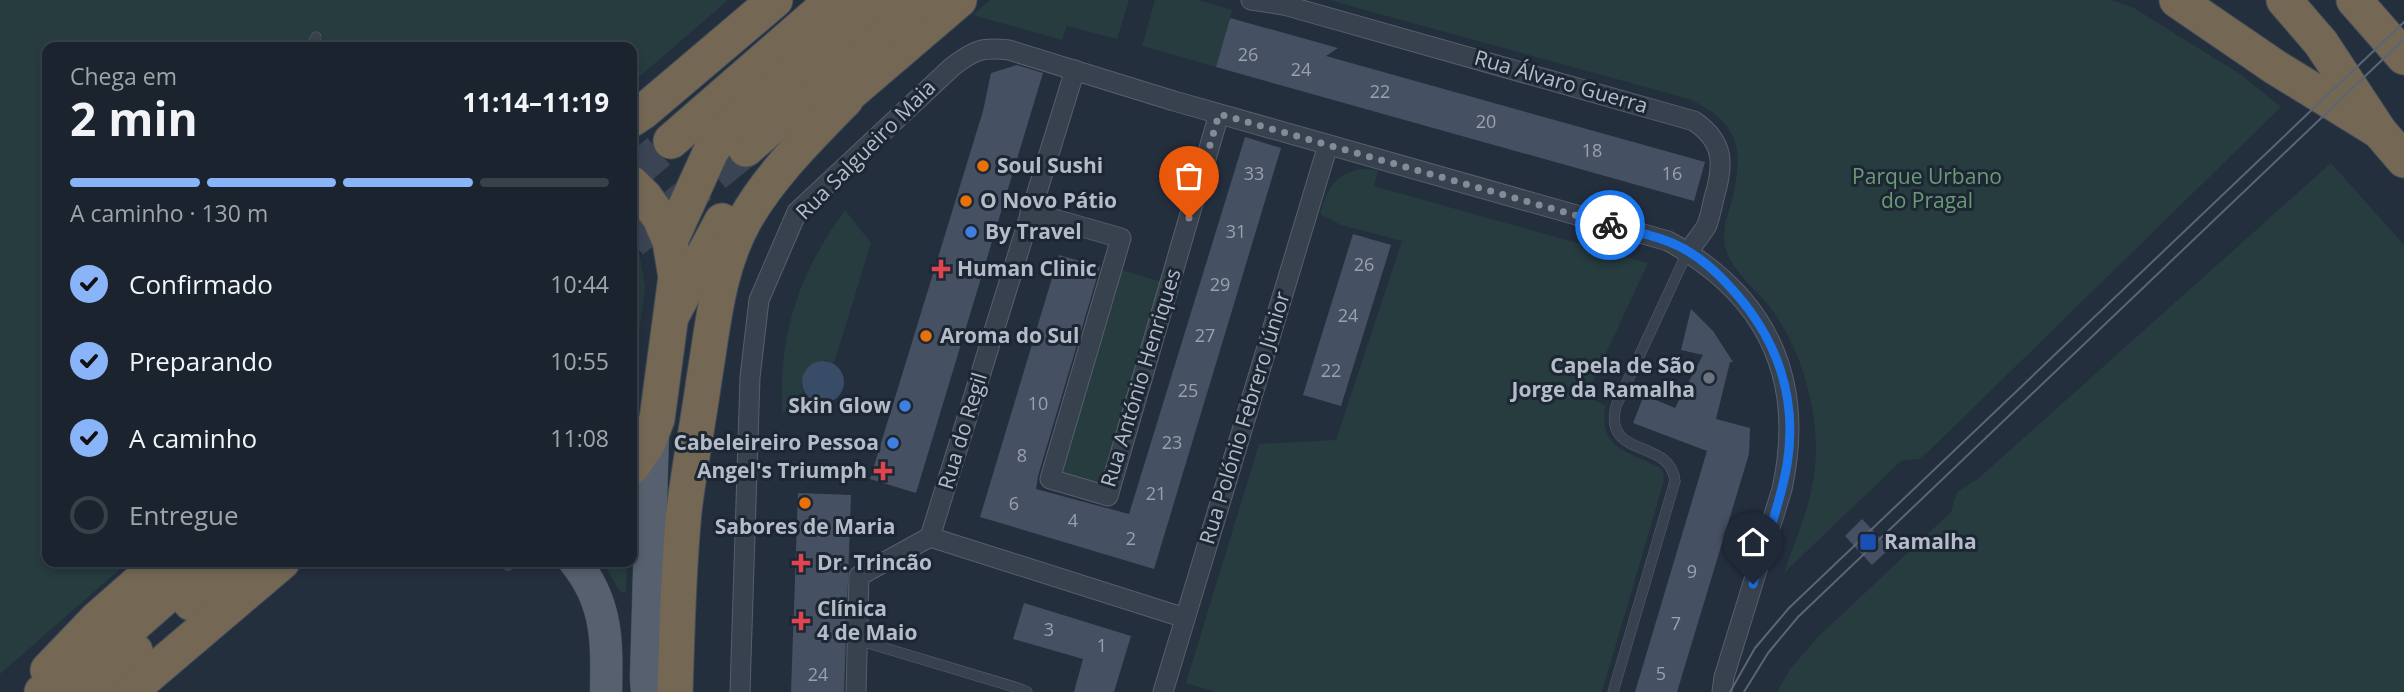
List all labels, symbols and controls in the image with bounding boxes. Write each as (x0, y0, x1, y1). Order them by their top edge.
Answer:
house number: 26 (1238, 42, 1258, 66)
street label: Rua Álvaro Guerra (1471, 43, 1651, 119)
house number: 24 (1291, 57, 1311, 81)
text: Chega em (70, 60, 177, 92)
street label: Rua Salgueiro Maia (789, 73, 941, 225)
house number: 22 (1370, 79, 1390, 103)
text: 11:14–11:19 (462, 84, 609, 120)
text: 2 min (70, 87, 198, 149)
house number: 20 (1476, 109, 1496, 133)
house number: 18 (1582, 138, 1602, 162)
pin (1159, 146, 1219, 218)
place label: Soul Sushi (997, 151, 1103, 179)
icon: bag (1170, 157, 1208, 195)
marker: Soul Sushi (975, 158, 991, 174)
house number: 33 (1244, 161, 1264, 185)
house number: 16 (1662, 161, 1682, 185)
park label: Parque Urbano do Pragal (1852, 162, 2002, 214)
place label: O Novo Pátio (980, 186, 1117, 214)
courier (1575, 190, 1645, 260)
marker: O Novo Pátio (958, 193, 974, 209)
text: A caminho · 130 m (70, 197, 268, 229)
icon: bike (1591, 206, 1629, 244)
place label: By Travel (985, 217, 1082, 245)
house number: 31 (1226, 219, 1246, 243)
marker: By Travel (963, 224, 979, 240)
house number: 26 (1354, 252, 1374, 276)
place label: Human Clinic (957, 254, 1097, 282)
marker: Human Clinic (931, 259, 951, 279)
icon: check (70, 265, 108, 303)
street label: Rua António Henriques (1093, 265, 1187, 490)
text: Confirmado (129, 266, 273, 302)
text: 10:44 (550, 268, 609, 300)
house number: 29 (1210, 272, 1230, 296)
street label: Rua Polónio Febrero Júnior (1192, 288, 1296, 547)
house number: 24 (1338, 303, 1358, 327)
place label: Aroma do Sul (940, 321, 1079, 349)
house number: 27 (1195, 323, 1215, 347)
marker: Aroma do Sul (918, 328, 934, 344)
icon: check (70, 342, 108, 380)
text: Preparando (129, 343, 273, 379)
text: 10:55 (550, 345, 609, 377)
place label: Capela de São Jorge da Ramalha (1510, 351, 1695, 403)
house number: 22 (1321, 358, 1341, 382)
street label: Rua do Regil (931, 369, 993, 493)
marker: Capela de São Jorge da Ramalha (1701, 370, 1717, 386)
house number: 25 (1178, 378, 1198, 402)
place label: Skin Glow (788, 391, 891, 419)
house number: 10 (1028, 391, 1048, 415)
marker: Skin Glow (897, 398, 913, 414)
icon: check (70, 419, 108, 457)
text: A caminho (129, 420, 257, 456)
text: 11:08 (550, 422, 609, 454)
place label: Cabeleireiro Pessoa (674, 428, 879, 456)
house number: 23 (1162, 430, 1182, 454)
marker: Cabeleireiro Pessoa (885, 435, 901, 451)
house number: 8 (1017, 443, 1027, 467)
place label: Angel's Triumph (697, 456, 867, 484)
marker: Angel's Triumph (873, 461, 893, 481)
house number: 21 (1146, 481, 1166, 505)
house number: 6 (1009, 491, 1019, 515)
marker: Sabores de Maria (797, 495, 813, 511)
text: Entregue (129, 497, 239, 533)
house number: 4 (1068, 508, 1078, 532)
place label: Sabores de Maria (715, 512, 895, 540)
pin (1723, 512, 1783, 584)
icon: home (1734, 523, 1772, 561)
house number: 2 (1126, 526, 1136, 550)
place label: Ramalha (1884, 527, 1977, 555)
marker: Ramalha (1858, 532, 1878, 552)
place label: Dr. Trincão (817, 548, 932, 576)
marker: Dr. Trincão (791, 553, 811, 573)
house number: 9 (1687, 559, 1697, 583)
place label: Clínica 4 de Maio (817, 594, 918, 646)
marker: Clínica 4 de Maio (791, 611, 811, 631)
house number: 7 (1671, 611, 1681, 635)
house number: 3 (1044, 617, 1054, 641)
house number: 1 (1097, 633, 1107, 657)
house number: 5 (1656, 661, 1666, 685)
house number: 24 (808, 662, 828, 686)

